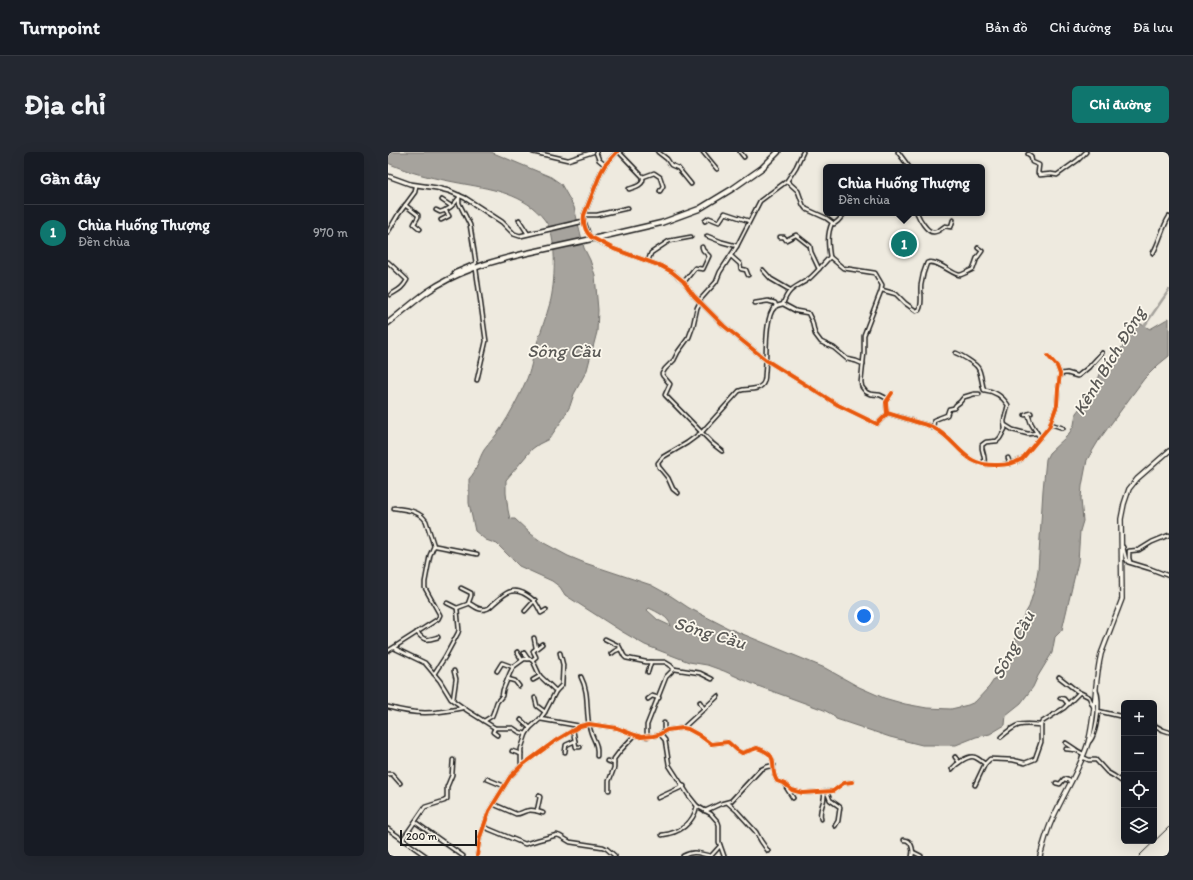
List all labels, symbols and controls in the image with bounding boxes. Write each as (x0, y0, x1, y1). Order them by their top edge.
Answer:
text: Turnpoint (20, 16, 100, 39)
text: Bản đồ (985, 19, 1028, 36)
text: Chỉ đường (1050, 19, 1111, 36)
text: Đã lưu (1133, 19, 1173, 36)
button: Chỉ đường (1072, 86, 1169, 123)
text: Địa chỉ (24, 87, 106, 121)
popup (823, 164, 985, 216)
text: Gần đây (40, 168, 100, 188)
text: Chùa Huống Thượng (838, 174, 970, 192)
text: Đền chùa (838, 192, 890, 207)
text: Chùa Huống Thượng (78, 216, 210, 234)
text: 1 (50, 225, 56, 240)
text: 970 m (313, 225, 348, 240)
pin: 1 (891, 229, 917, 259)
text: Đền chùa (78, 234, 130, 249)
water label: Kênh Bích Động (1068, 300, 1151, 419)
water label: Sông Cầu (527, 340, 602, 362)
your location (854, 606, 874, 626)
water label: Sông Cầu (986, 606, 1040, 683)
water label: Sông Cầu (672, 612, 749, 655)
map controls (1121, 700, 1157, 844)
button: + (1121, 700, 1157, 736)
button: − (1121, 736, 1157, 772)
button: locate (1121, 772, 1157, 808)
button: layers (1121, 808, 1157, 844)
scale bar (400, 828, 477, 847)
text: 200 m (406, 830, 437, 843)

